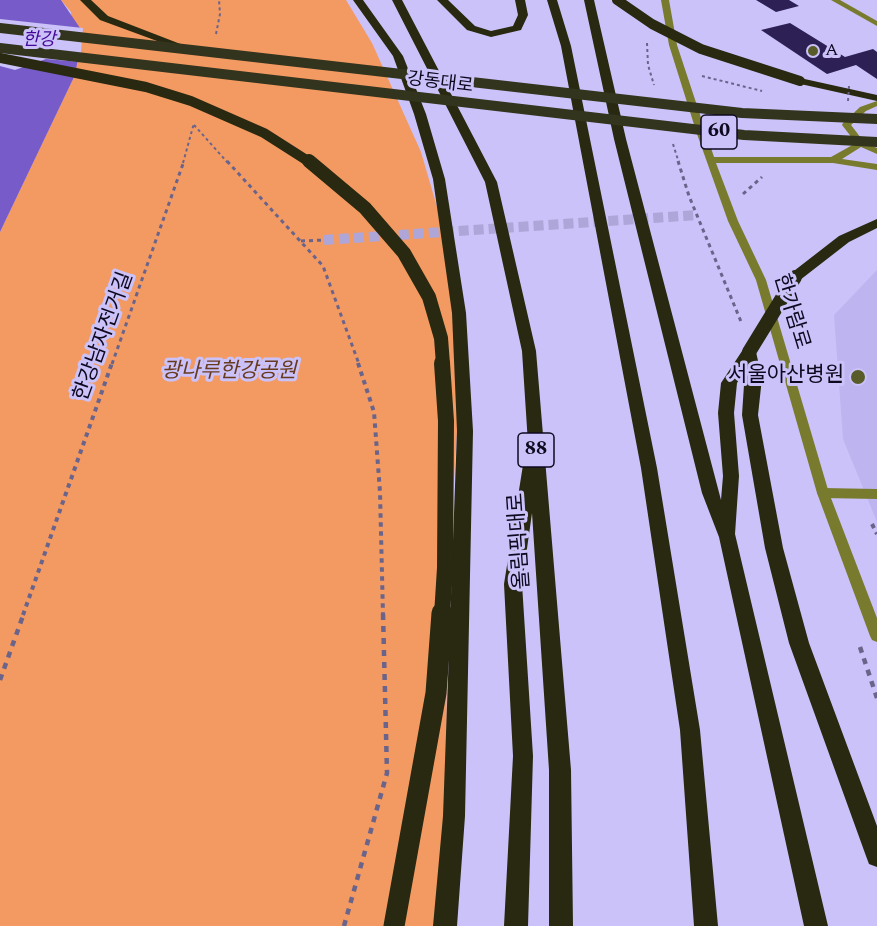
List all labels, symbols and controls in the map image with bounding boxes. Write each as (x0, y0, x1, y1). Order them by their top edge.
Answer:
water label: 한강 (22, 30, 56, 52)
place label: A (825, 40, 838, 62)
marker: A (806, 44, 820, 58)
street label: 강동대로 (406, 69, 474, 99)
road number: 60 (701, 115, 737, 149)
street label: 한강남자전거길 (70, 269, 140, 405)
street label: 한가람로 (767, 271, 813, 353)
park label: 광나루한강공원 (161, 360, 297, 386)
place label: 서울아산병원 (728, 364, 844, 390)
marker: 서울아산병원 (849, 368, 867, 386)
road number: 88 (518, 433, 554, 467)
street label: 올림픽대로 (505, 492, 537, 590)

